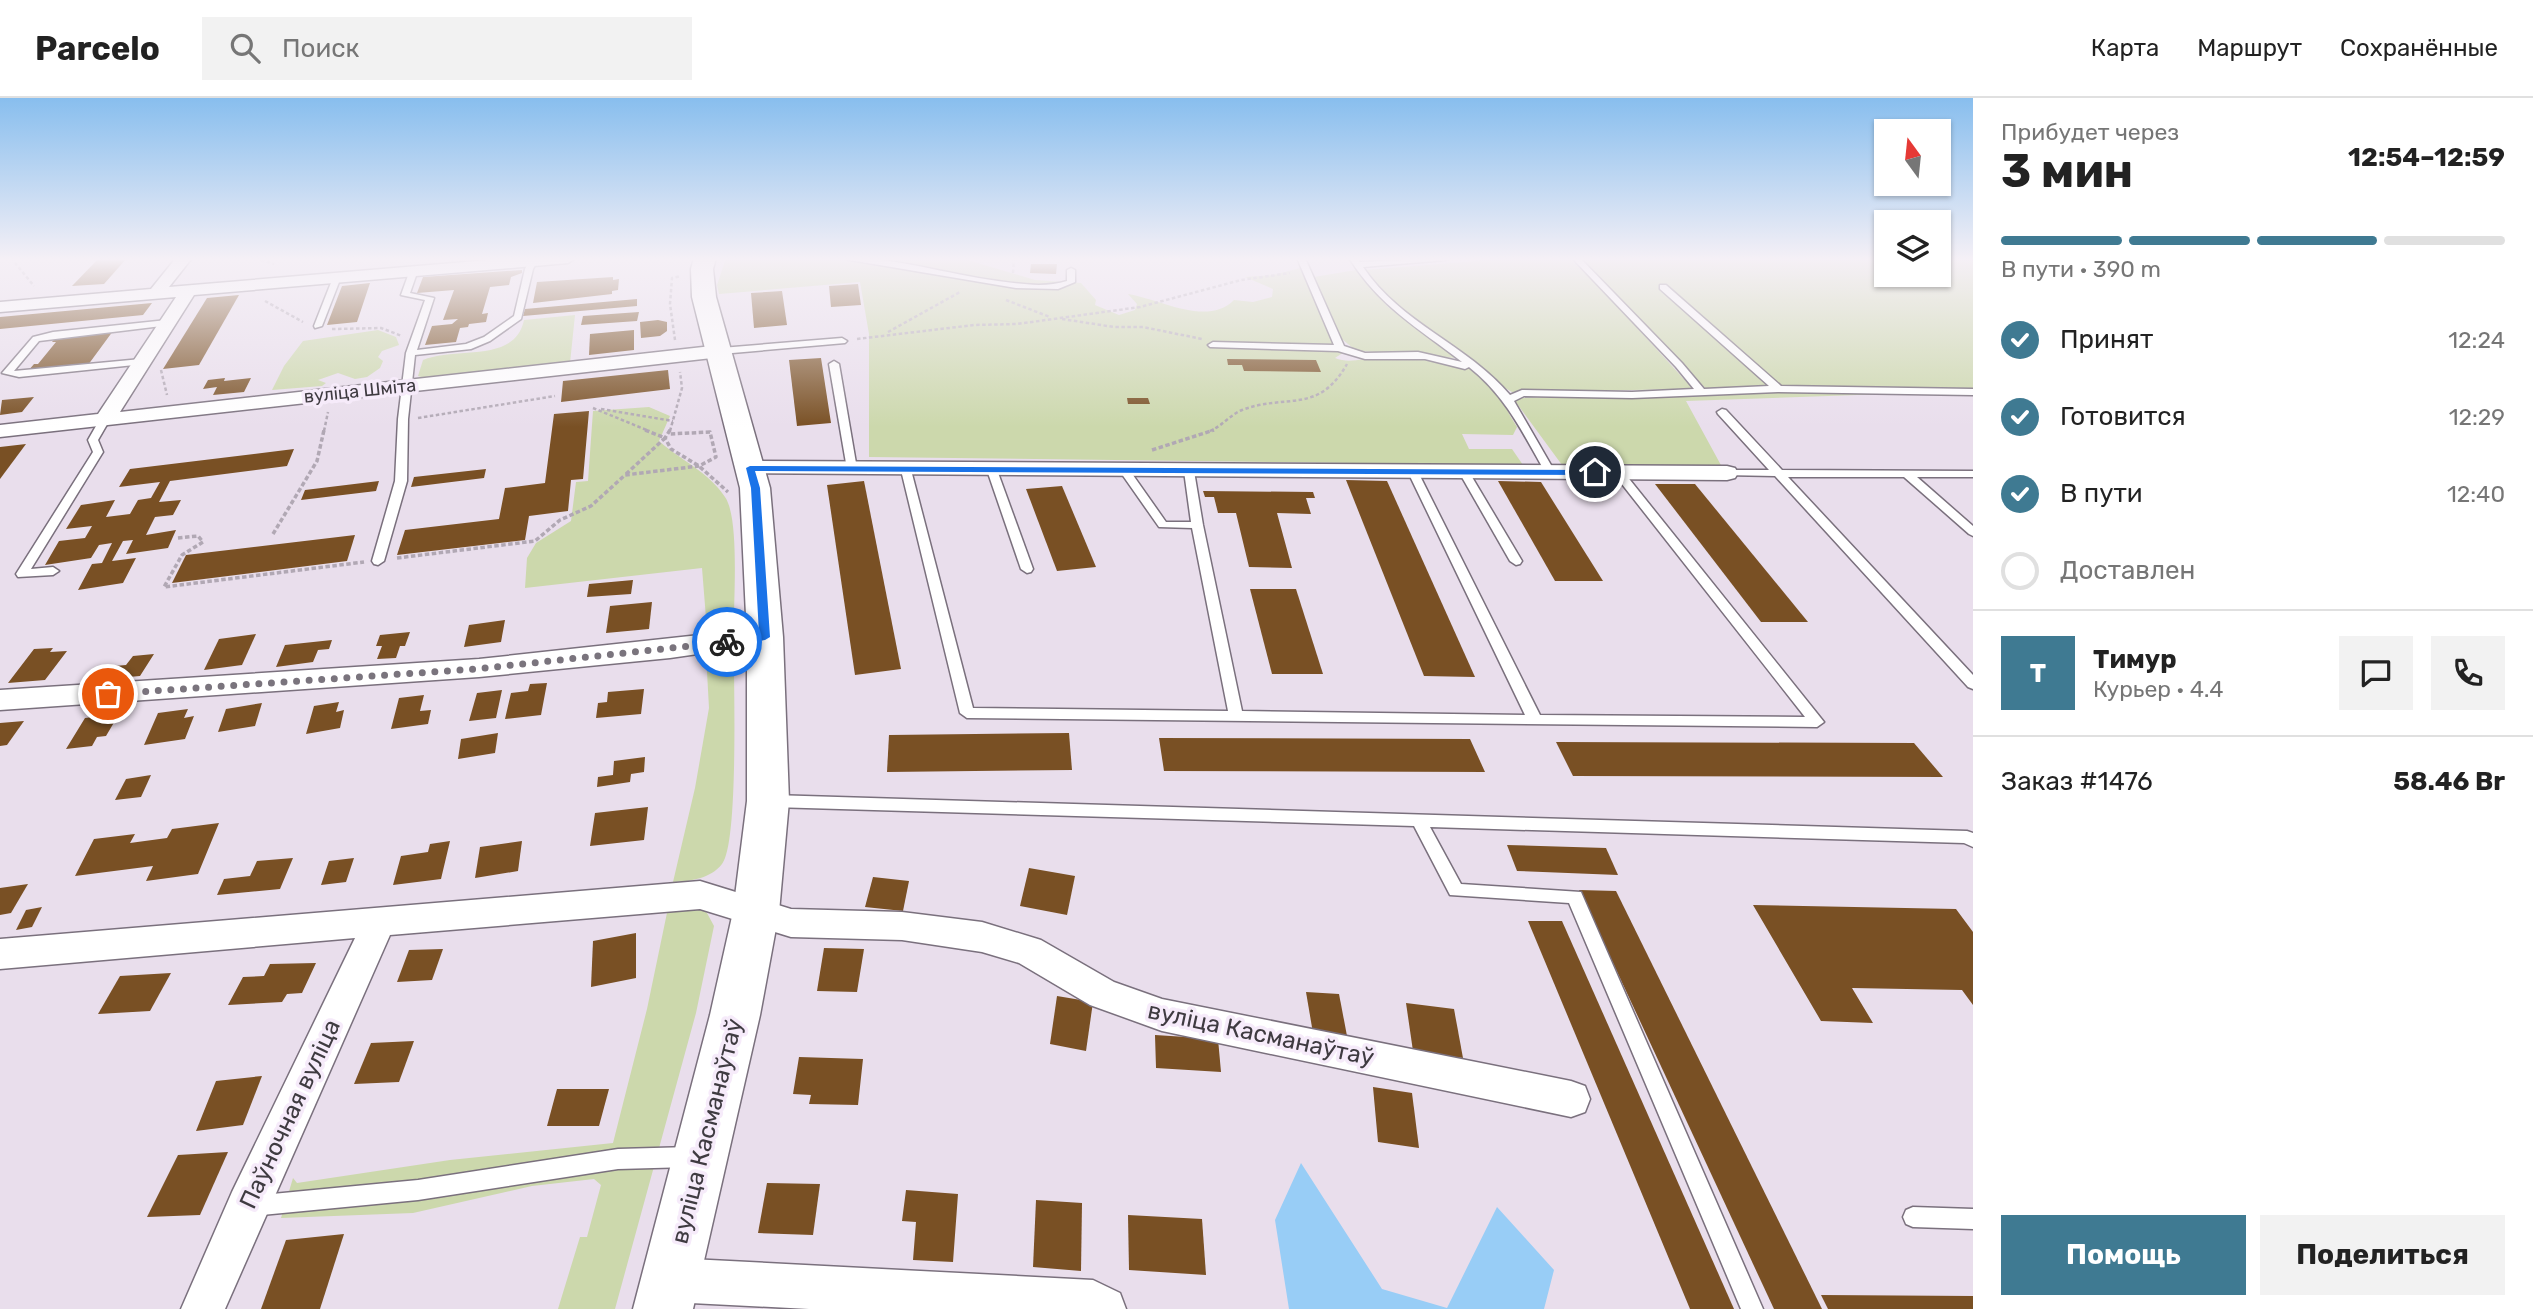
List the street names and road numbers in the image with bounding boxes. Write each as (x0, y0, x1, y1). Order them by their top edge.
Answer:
street label: вуліца Шміта (303, 374, 417, 408)
street label: вуліца Касманаўтаў (1145, 996, 1377, 1072)
street label: Паўночная вуліца (234, 1015, 346, 1213)
street label: вуліца Касманаўтаў (666, 1016, 748, 1246)

